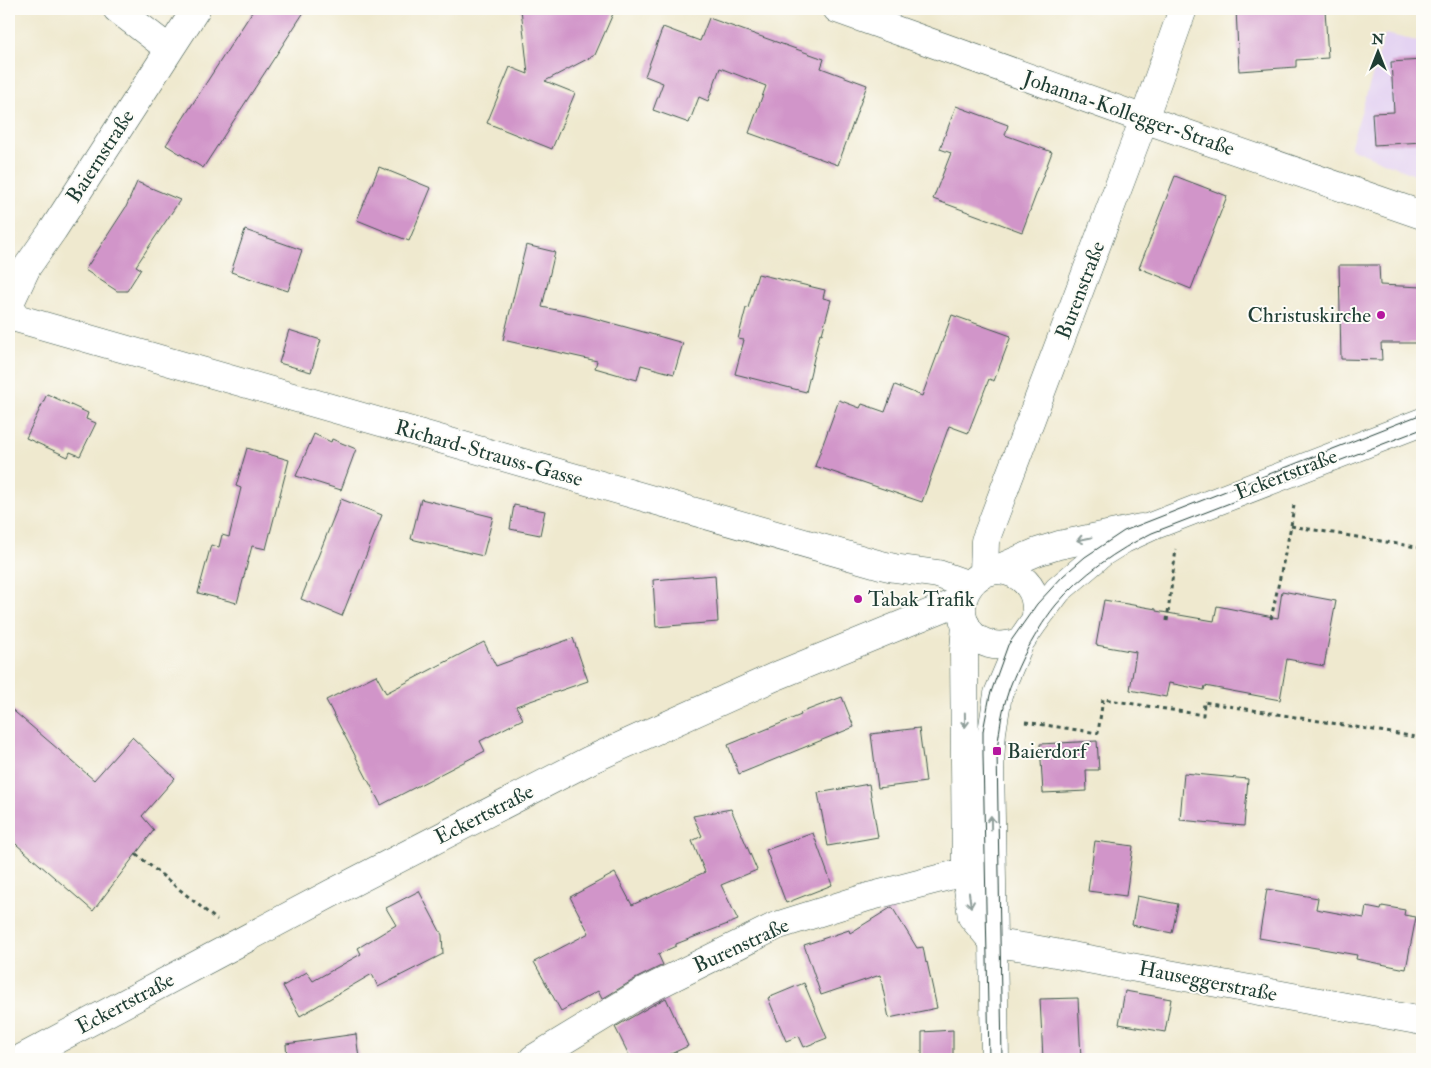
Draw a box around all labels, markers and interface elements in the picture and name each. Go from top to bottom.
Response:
north arrow [1354,28,1404,78]
text: N [1371,31,1385,48]
street label: Johanna-Kollegger-Straße [1019,64,1238,162]
street label: Baiernstraße [60,104,141,208]
street label: Burenstraße [1049,237,1112,343]
place label: Christuskirche [1247,302,1371,329]
marker: Christuskirche [1375,309,1387,321]
street label: Richard-Strauss-Gasse [392,414,586,493]
street label: Eckertstraße [1231,443,1341,506]
one-way arrow [1077,535,1093,545]
place label: Tabak Trafik [868,586,975,613]
marker: Tabak Trafik [852,593,864,605]
one-way arrow [960,712,970,728]
place label: Baierdorf [1007,738,1090,765]
marker: Baierdorf [991,745,1003,757]
street label: Eckertstraße [430,778,538,851]
one-way arrow [986,816,996,832]
one-way arrow [965,891,975,907]
street label: Burenstraße [689,911,794,979]
street label: Hauseggerstraße [1136,955,1280,1008]
street label: Eckertstraße [72,966,179,1041]

